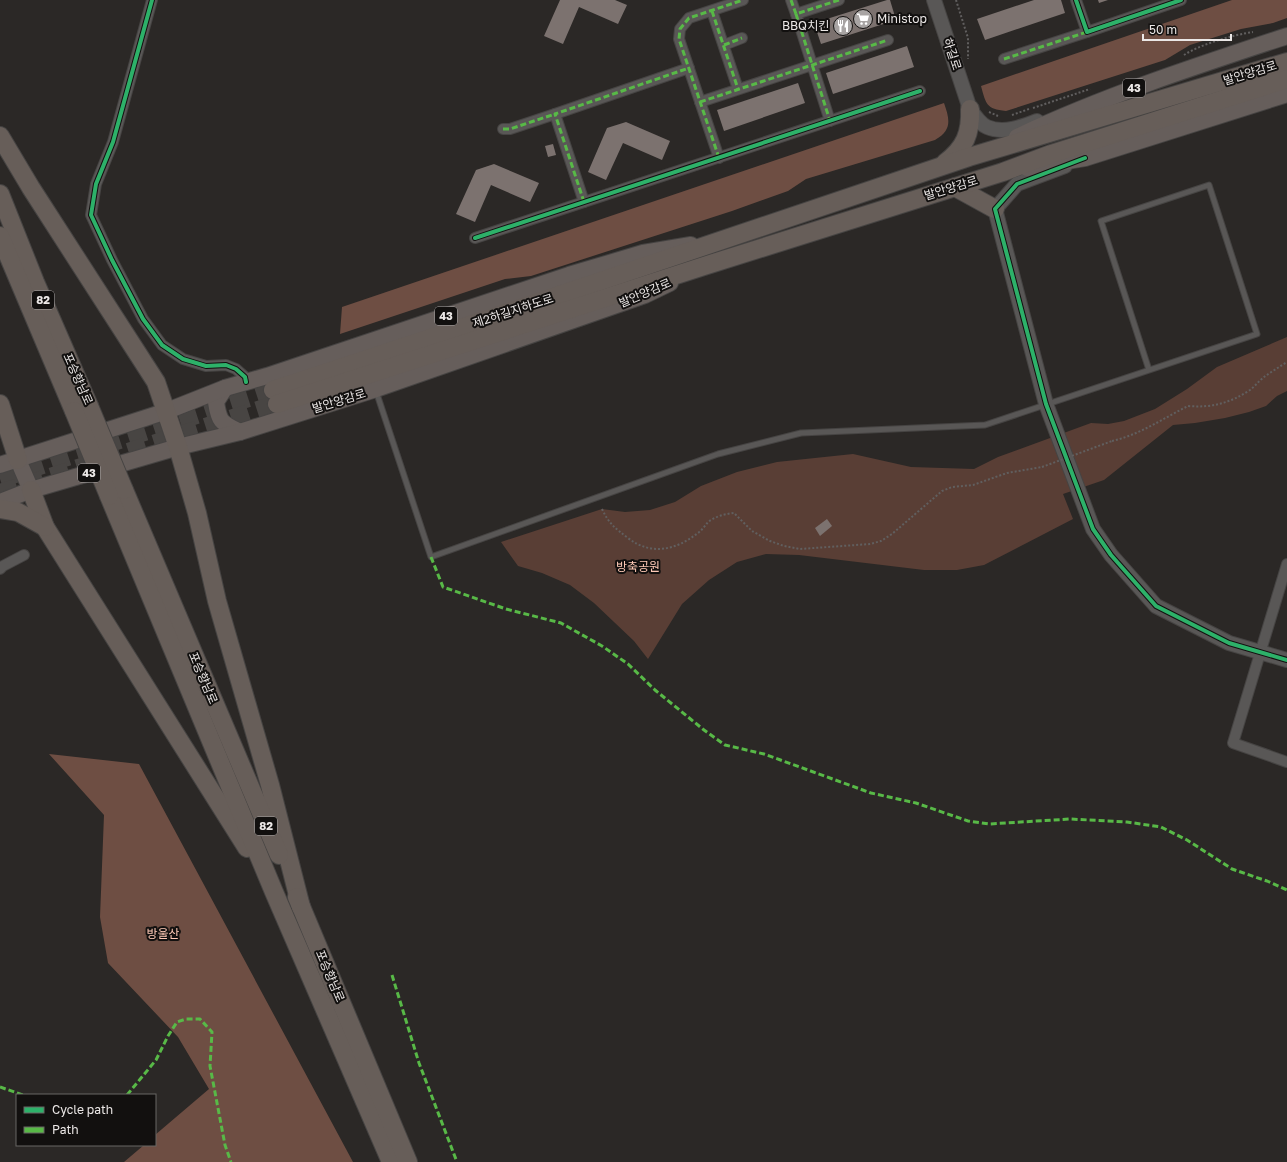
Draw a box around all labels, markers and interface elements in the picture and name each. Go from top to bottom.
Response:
supermarket icon: Ministop [852,8,874,30]
place label: Ministop [877,11,927,26]
restaurant icon: BBQ치킨 [832,15,854,37]
scale bar [1143,16,1231,42]
place label: BBQ치킨 [782,18,829,33]
text: 50 m [1149,22,1177,37]
street label: 하길로 [940,36,965,72]
street label: 발안양감로 [1221,57,1278,88]
road number: 43 [1123,79,1145,97]
street label: 발안양감로 [922,172,979,203]
street label: 발안양감로 [616,275,673,310]
street label: 제2하길지하도로 [470,290,555,331]
road number: 82 [32,291,54,309]
road number: 43 [435,307,457,325]
street label: 포승향남로 [60,351,97,407]
street label: 발안양감로 [310,385,367,416]
road number: 43 [78,464,100,482]
park label: 방축공원 [616,559,660,574]
street label: 포승향남로 [186,649,221,706]
road number: 82 [255,817,277,835]
park label: 방울산 [146,926,180,941]
street label: 포승향남로 [313,947,348,1004]
legend [16,1094,156,1146]
text: Cycle path [52,1102,113,1117]
text: Path [52,1122,79,1137]

